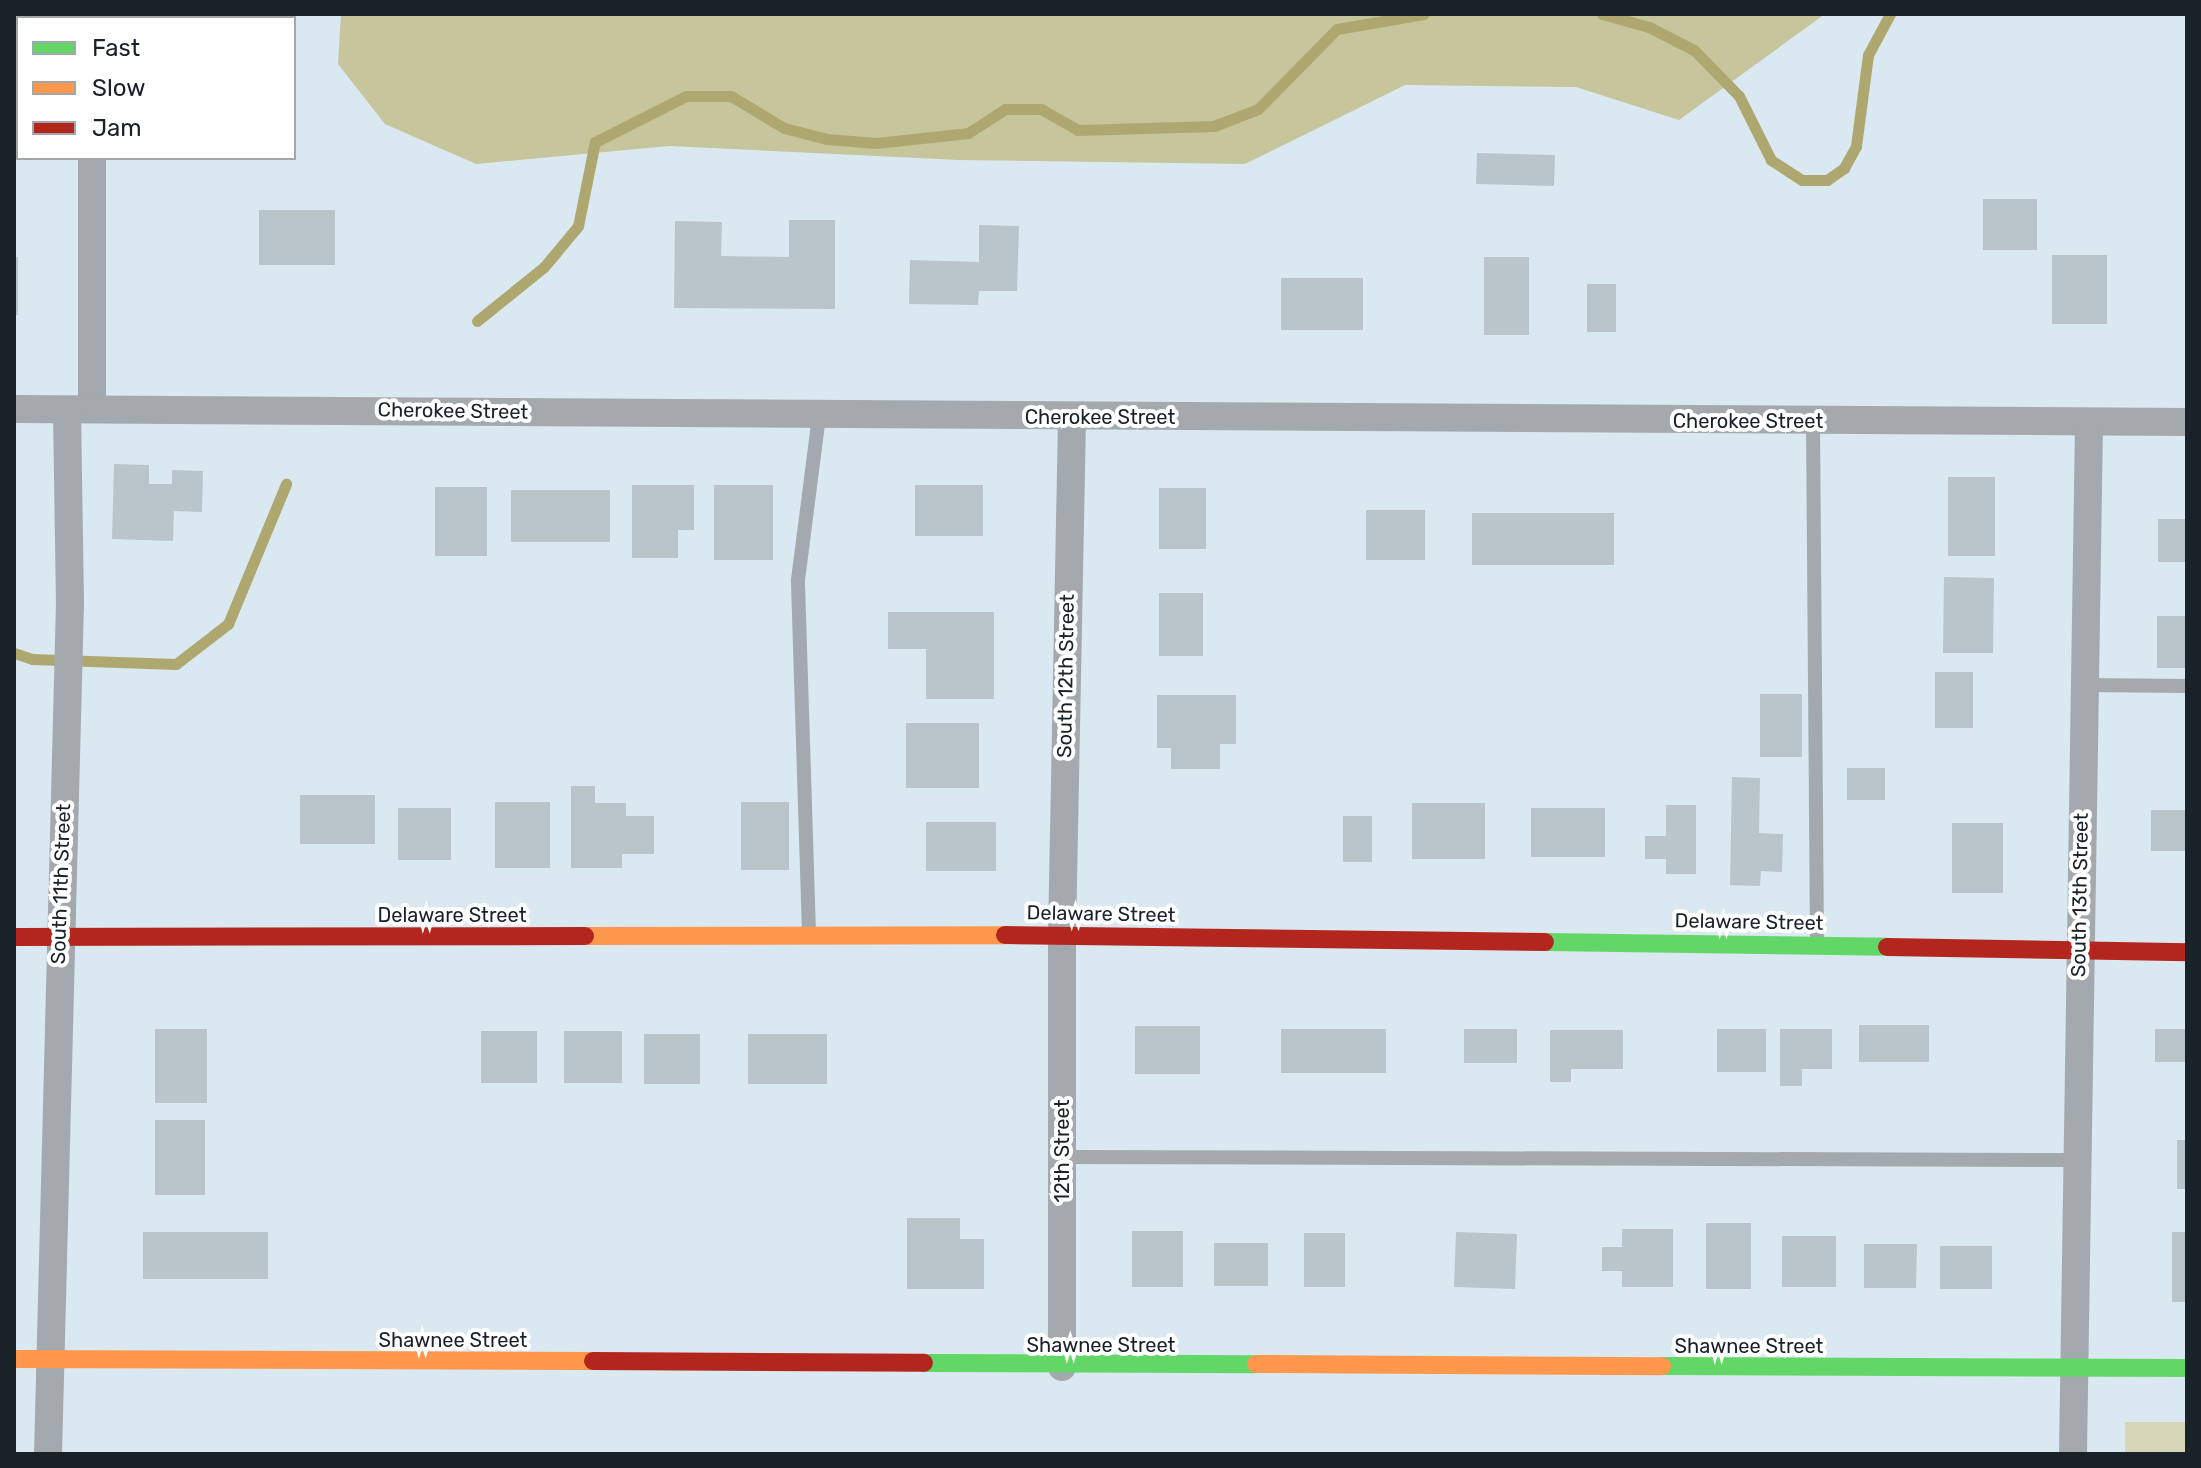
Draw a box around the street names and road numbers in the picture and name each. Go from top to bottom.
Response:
street label: Cherokee Street [378,398,528,424]
street label: Cherokee Street [1025,405,1175,429]
street label: Cherokee Street [1673,409,1823,433]
street label: South 12th Street [1053,594,1079,758]
street label: South 11th Street [46,803,76,965]
street label: South 13th Street [2067,813,2093,977]
street label: Delaware Street [1026,901,1176,927]
street label: Delaware Street [378,903,526,927]
street label: Delaware Street [1674,909,1824,935]
street label: 12th Street [1050,1099,1074,1203]
street label: Shawnee Street [379,1328,527,1352]
street label: Shawnee Street [1027,1333,1175,1357]
street label: Shawnee Street [1675,1334,1823,1358]

